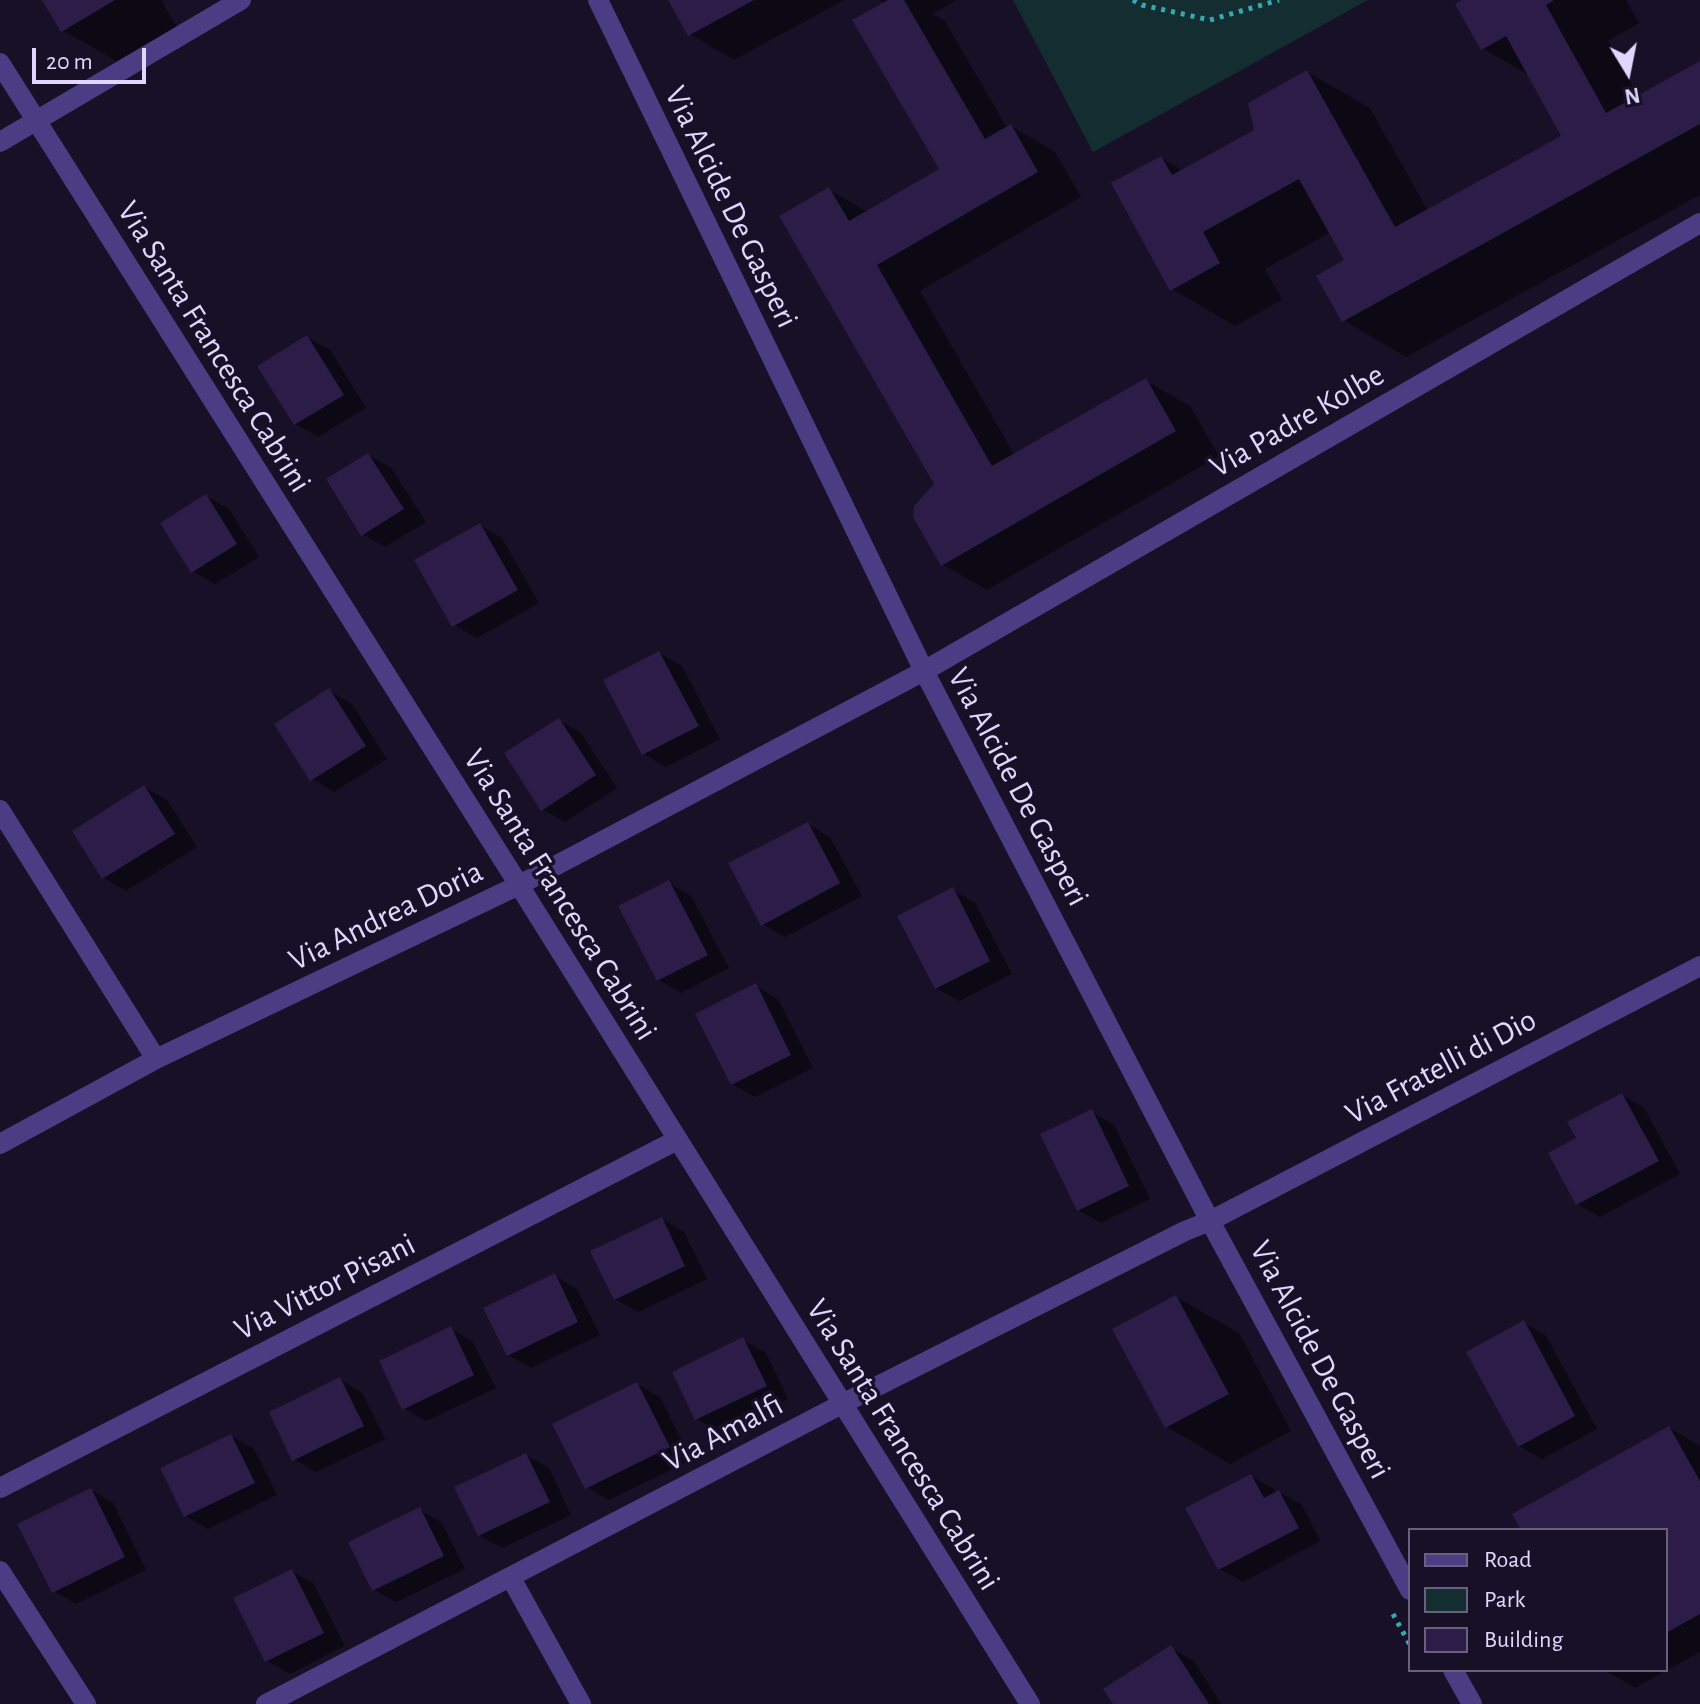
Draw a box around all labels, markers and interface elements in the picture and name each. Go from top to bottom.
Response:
scale bar [36,32,150,82]
north arrow [1588,32,1668,112]
text: 20 m [46,50,93,74]
street label: Via Alcide De Gasperi [656,80,806,334]
text: N [1623,83,1642,108]
street label: Via Santa Francesca Cabrini [109,194,319,500]
street label: Via Padre Kolbe [1203,356,1391,486]
street label: Via Alcide De Gasperi [939,661,1097,913]
street label: Via Santa Francesca Cabrini [455,742,665,1048]
street label: Via Andrea Doria [283,852,489,980]
street label: Via Fratelli di Dio [1339,1001,1543,1133]
street label: Via Vittor Pisani [228,1225,422,1349]
street label: Via Alcide De Gasperi [1241,1234,1399,1486]
street label: Via Santa Francesca Cabrini [798,1292,1008,1598]
street label: Via Amalfi [657,1386,789,1480]
legend [1408,1528,1668,1672]
text: Road [1484,1548,1532,1572]
text: Park [1484,1588,1525,1612]
text: Building [1484,1628,1563,1652]

